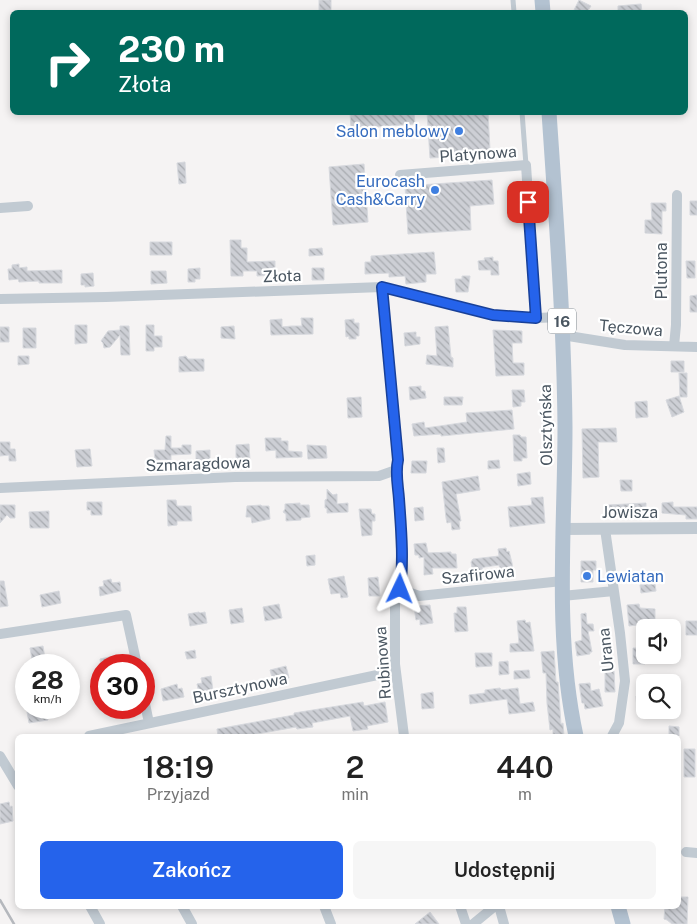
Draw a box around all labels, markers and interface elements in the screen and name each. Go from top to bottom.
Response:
text: 230 m [118,29,225,70]
icon: right [35,30,100,95]
text: Złota [118,71,171,97]
place label: Salon meblowy [336,122,449,141]
marker: Salon meblowy [453,125,465,137]
street label: Platynowa [439,142,517,166]
place label: Eurocash Cash&Carry [336,172,425,209]
pin [507,181,549,223]
marker: Eurocash Cash&Carry [429,184,441,196]
icon: arrive [514,188,542,216]
street label: Plutona [652,242,671,300]
street label: Złota [262,266,302,286]
road number: 16 [548,308,576,334]
street label: Tęczowa [598,316,664,340]
street label: Olsztyńska [536,384,556,466]
street label: Szmaragdowa [145,453,251,475]
street label: Jowisza [602,503,658,522]
position arrow [373,562,425,614]
street label: Szafirowa [440,562,516,588]
place label: Lewiatan [597,567,664,586]
marker: Lewiatan [581,570,593,582]
map controls [636,619,681,719]
button: sound [636,619,681,664]
street label: Rubinowa [371,626,395,700]
street label: Urana [594,627,618,673]
speed limit sign: 30 [90,654,155,719]
text: 28 [31,665,64,695]
street label: Bursztynowa [191,669,289,707]
button: search [636,674,681,719]
text: km/h [33,692,62,706]
text: 18:19 [142,749,214,785]
text: 2 [346,749,364,785]
text: 440 [496,749,554,785]
text: Przyjazd [147,785,210,804]
text: min [342,785,369,804]
text: m [518,785,532,804]
button: Zakończ [40,841,343,899]
button: Udostępnij [353,841,656,899]

